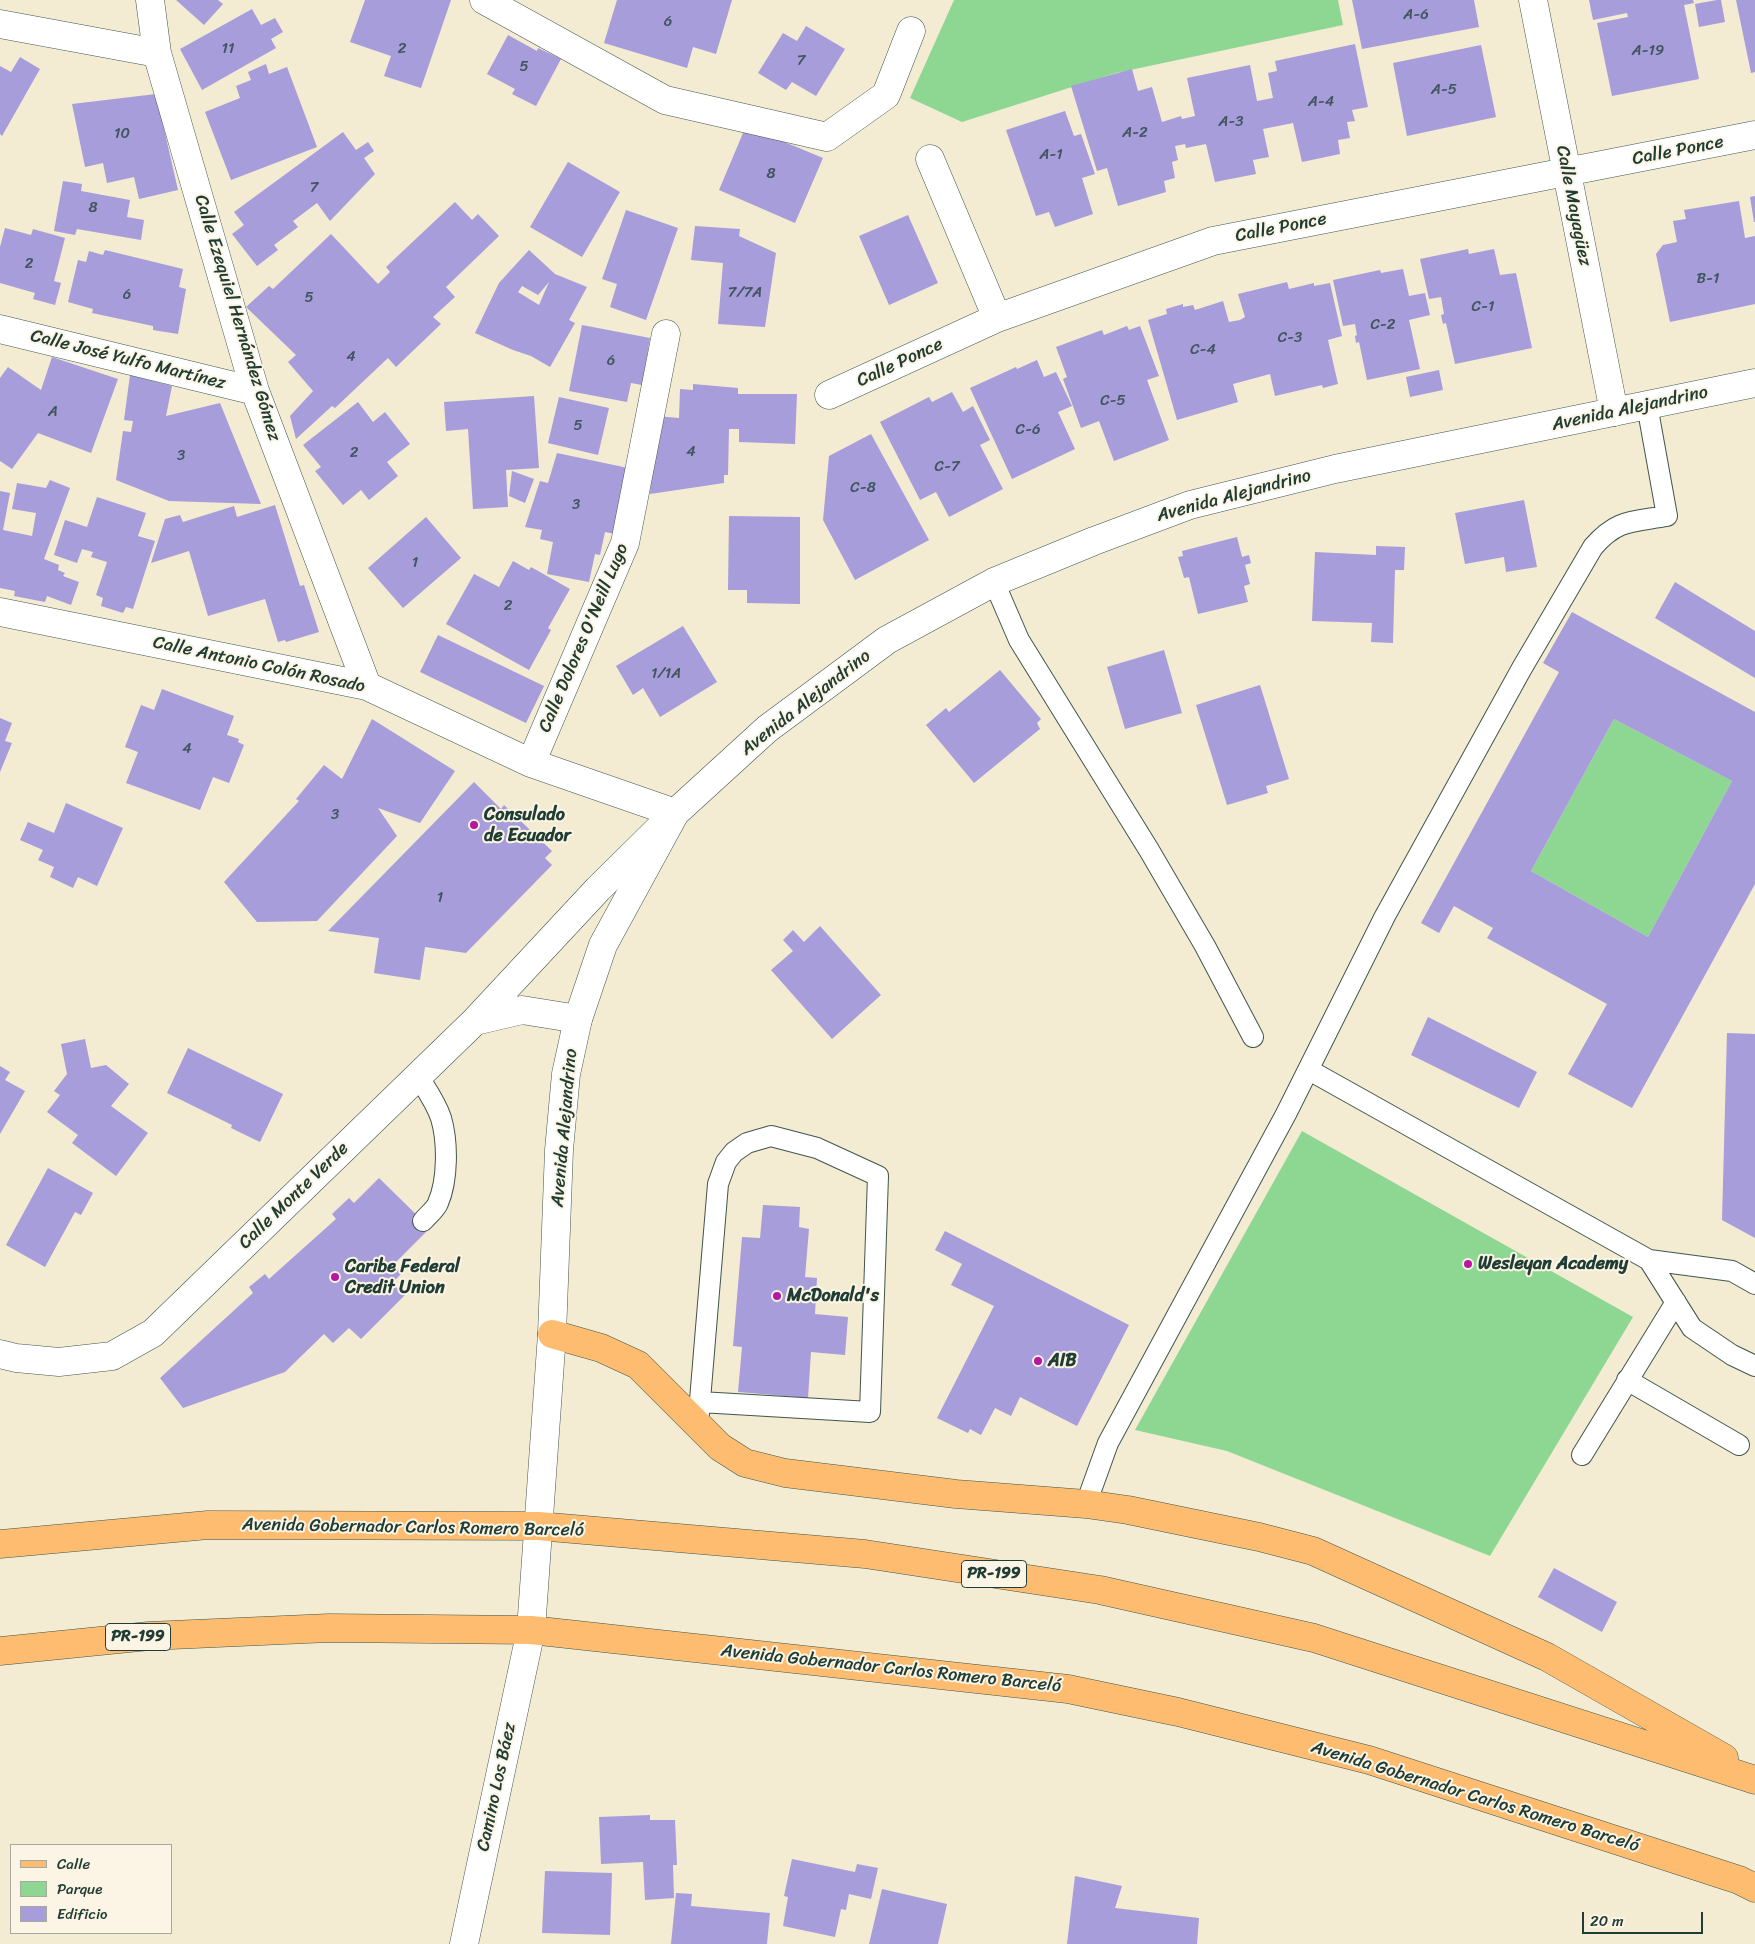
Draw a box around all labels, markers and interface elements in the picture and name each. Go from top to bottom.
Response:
house number: A-6 [1403,6,1429,24]
house number: 6 [664,13,672,31]
house number: 11 [222,40,234,58]
house number: 2 [398,40,406,58]
house number: A-19 [1632,42,1664,60]
house number: 7 [797,52,805,70]
house number: 5 [519,58,529,76]
house number: A-5 [1431,81,1457,99]
house number: A-4 [1308,93,1334,111]
house number: A-3 [1218,113,1244,131]
house number: A-2 [1122,124,1148,142]
house number: 10 [114,125,130,143]
street label: Calle Ponce [1631,132,1725,170]
street label: Calle Mayagüez [1551,144,1595,268]
house number: A-1 [1039,146,1063,164]
house number: 8 [766,165,776,183]
house number: 7 [310,179,318,197]
street label: Calle Ezequiel Hernández Gómez [189,192,285,444]
house number: 8 [88,199,98,217]
street label: Calle Ponce [1234,209,1328,247]
house number: 2 [25,255,33,273]
house number: B-1 [1697,270,1719,288]
house number: 7/7A [728,284,762,302]
house number: 6 [123,286,131,304]
house number: 5 [304,289,314,307]
house number: C-1 [1472,298,1494,316]
house number: C-2 [1371,316,1395,334]
street label: Calle José Yulfo Martínez [28,325,228,395]
house number: C-3 [1278,329,1302,347]
street label: Calle Ponce [854,334,946,392]
house number: C-4 [1190,341,1216,359]
house number: 4 [346,348,356,366]
house number: 6 [607,352,615,370]
street label: Avenida Alejandrino [1550,382,1710,436]
house number: C-5 [1100,392,1126,410]
house number: A [48,403,58,421]
house number: 5 [573,417,583,435]
house number: C-6 [1016,421,1040,439]
house number: 4 [686,443,696,461]
house number: 2 [350,444,358,462]
house number: 3 [177,447,185,465]
house number: C-7 [935,458,959,476]
street label: Avenida Alejandrino [1154,465,1314,527]
house number: C-8 [850,479,876,497]
house number: 3 [572,496,580,514]
street label: Calle Dolores O'Neill Lugo [534,540,634,736]
house number: 1 [412,554,418,572]
house number: 2 [504,597,512,615]
street label: Calle Antonio Colón Rosado [151,632,367,698]
street label: Avenida Alejandrino [737,646,875,760]
house number: 1/1A [651,665,681,683]
house number: 4 [182,740,192,758]
place label: Consulado de Ecuador [484,804,571,846]
house number: 3 [331,806,339,824]
marker: Consulado de Ecuador [468,819,480,831]
house number: 1 [437,889,443,907]
street label: Avenida Alejandrino [547,1048,583,1208]
street label: Calle Monte Verde [235,1138,353,1254]
place label: Wesleyan Academy [1478,1253,1628,1275]
place label: Caribe Federal Credit Union [345,1256,460,1298]
marker: Wesleyan Academy [1462,1258,1474,1270]
marker: Caribe Federal Credit Union [329,1271,341,1283]
place label: McDonald's [787,1285,879,1307]
marker: McDonald's [771,1290,783,1302]
place label: AIB [1048,1350,1077,1372]
marker: AIB [1032,1355,1044,1367]
street label: Avenida Gobernador Carlos Romero Barceló [242,1514,584,1542]
road number: PR-199 [962,1560,1026,1588]
road number: PR-199 [106,1624,170,1650]
street label: Avenida Gobernador Carlos Romero Barceló [720,1640,1062,1698]
street label: Camino Los Báez [473,1721,521,1853]
street label: Avenida Gobernador Carlos Romero Barceló [1308,1737,1642,1857]
legend [10,1844,172,1934]
text: Calle [57,1851,90,1877]
text: Parque [57,1876,102,1902]
text: Edificio [57,1901,108,1927]
scale bar [1585,1902,1706,1934]
text: 20 m [1590,1908,1624,1934]

